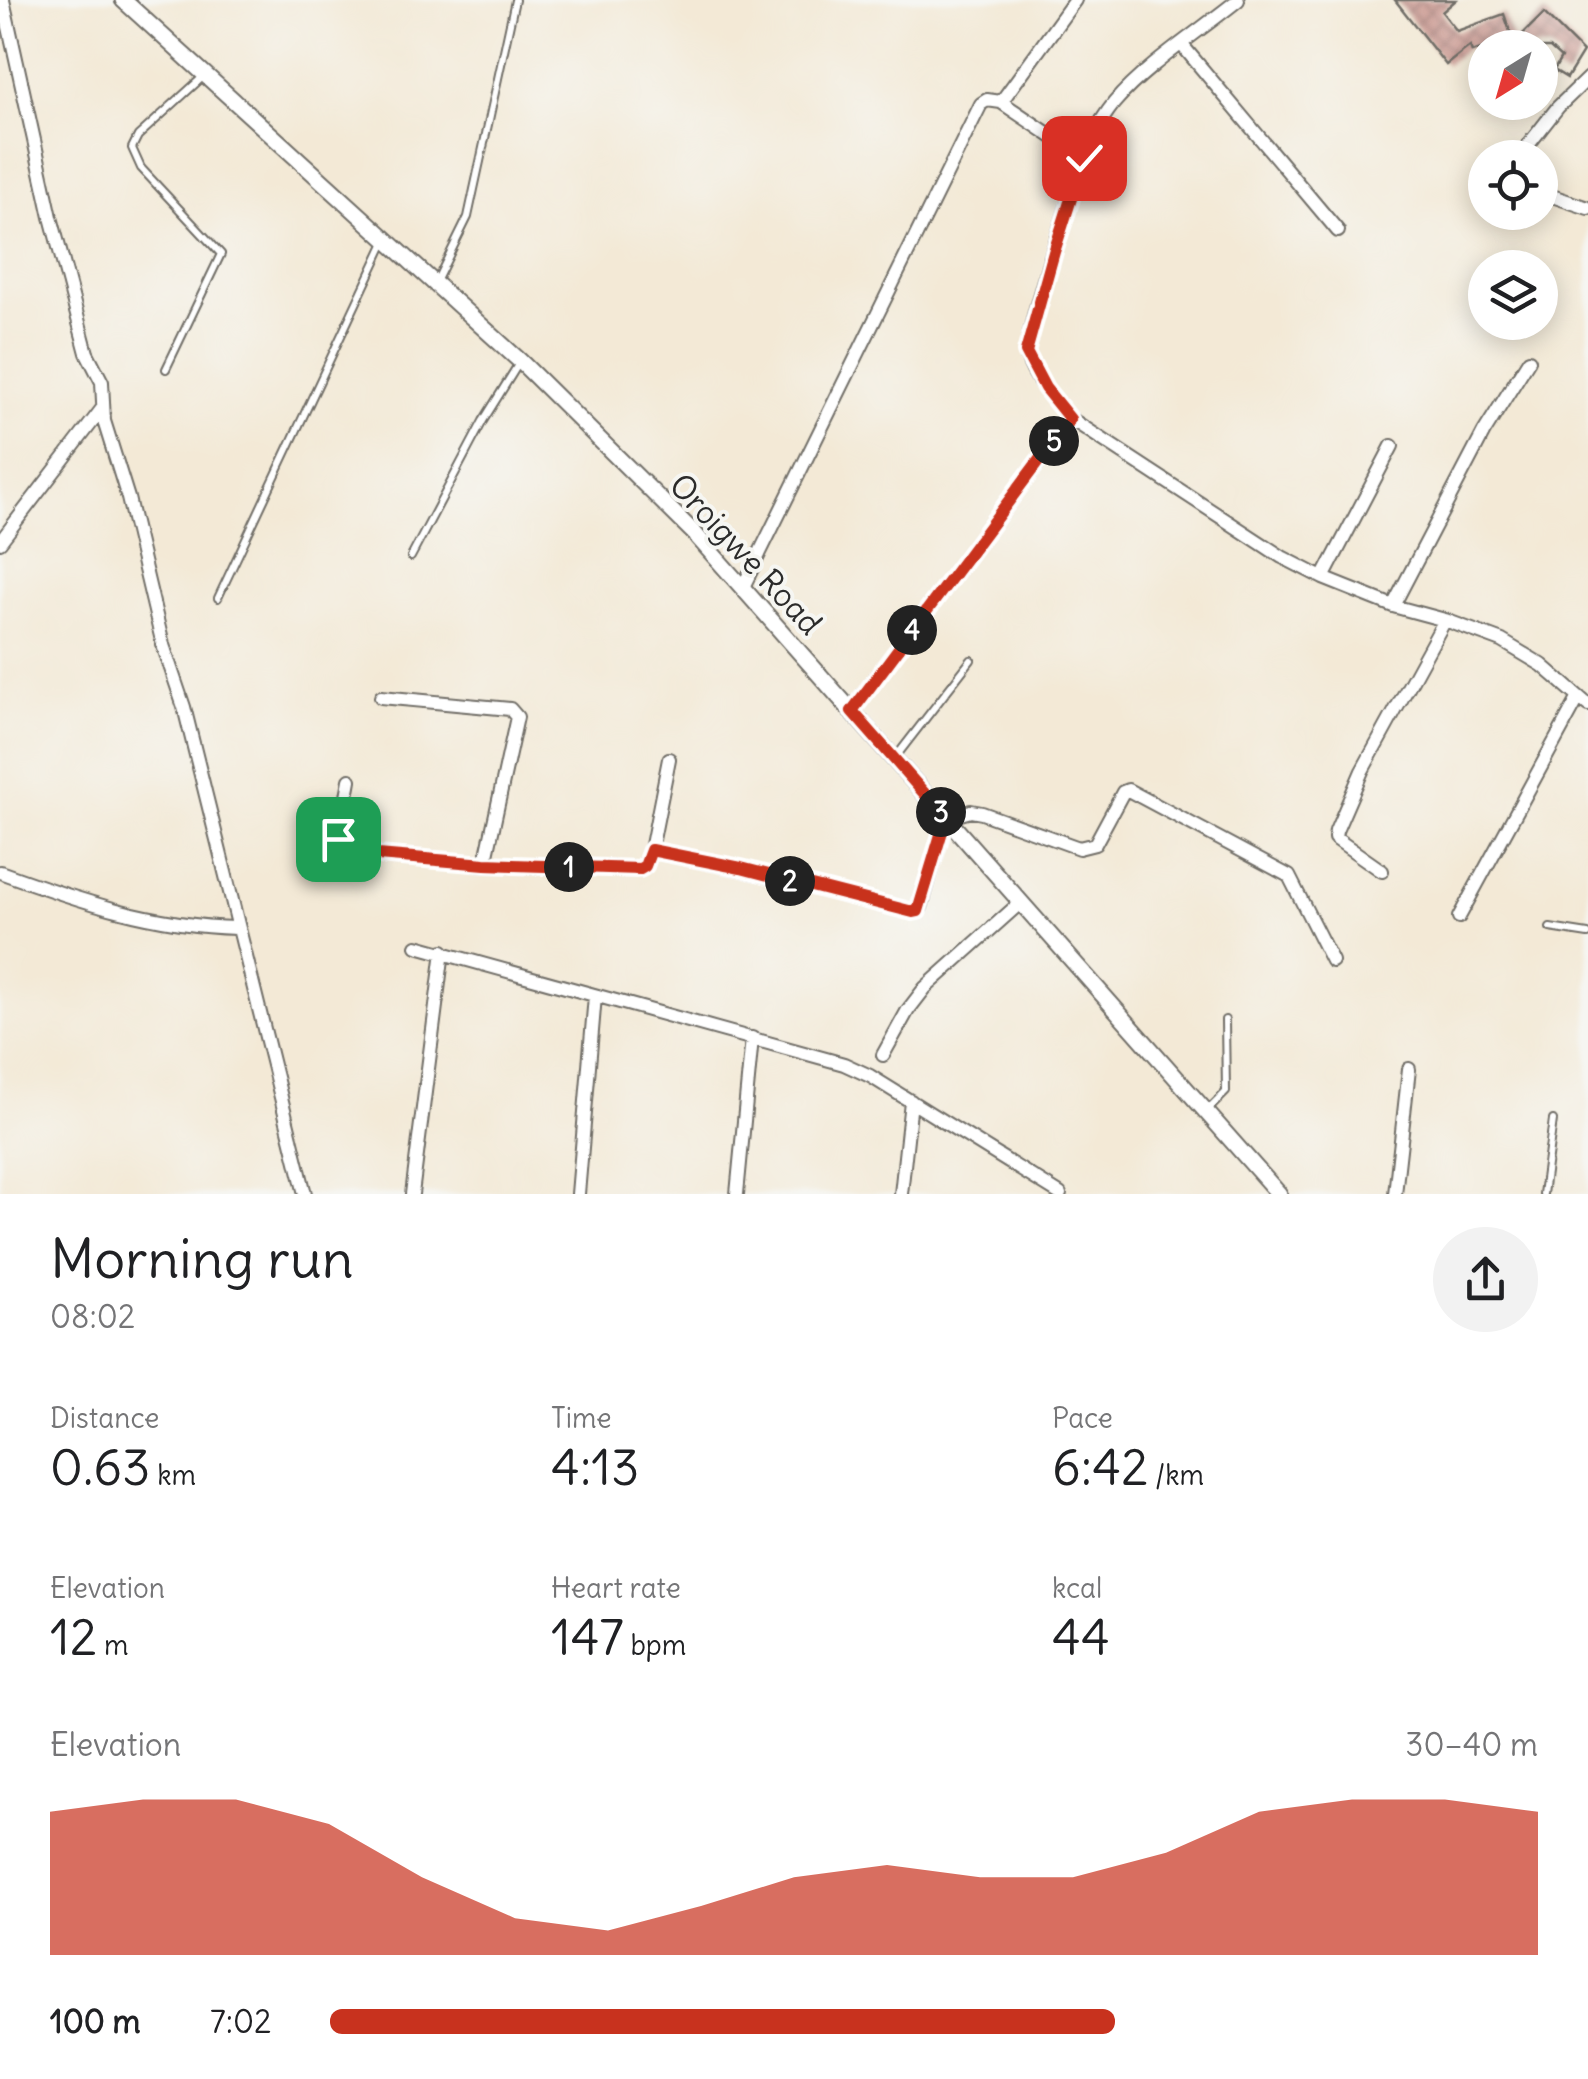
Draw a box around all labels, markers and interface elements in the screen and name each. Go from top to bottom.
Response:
north arrow [1468,30,1558,120]
map controls [1468,30,1558,340]
pin [1042,116,1127,201]
icon: check [1057,131,1112,186]
button: locate [1468,140,1558,230]
button: layers [1468,250,1558,340]
pin: 5 [1029,416,1079,466]
text: 5 [1046,423,1062,459]
street label: Oroigwe Road [661,465,831,643]
pin: 4 [887,605,937,655]
text: 4 [904,612,920,648]
pin: 3 [916,787,966,837]
text: 3 [933,794,949,830]
pin [296,797,381,882]
icon: arrive [311,812,366,867]
pin: 1 [544,842,594,892]
text: 1 [563,849,575,885]
pin: 2 [765,856,815,906]
text: 2 [782,863,798,899]
text: Morning run [50,1224,354,1293]
button: share [1433,1227,1538,1332]
text: 08:02 [50,1296,135,1337]
text: Distance [50,1400,159,1436]
text: Time [551,1400,612,1436]
text: Pace [1052,1400,1113,1436]
text: 0.63 [50,1436,151,1499]
text: 4:13 [551,1436,639,1499]
text: 6:42 [1052,1436,1148,1499]
text: km [151,1457,196,1493]
text: /km [1148,1457,1204,1493]
text: Elevation [50,1570,165,1606]
text: Heart rate [551,1570,681,1606]
text: kcal [1052,1570,1102,1606]
text: 12 [50,1606,97,1669]
text: 147 [551,1606,624,1669]
text: 44 [1052,1606,1110,1669]
text: m [97,1627,128,1663]
text: bpm [624,1627,686,1663]
text: Elevation [50,1724,181,1765]
text: 30–40 m [1405,1724,1538,1765]
text: 100 m [50,2001,141,2042]
text: 7:02 [210,2001,272,2042]

